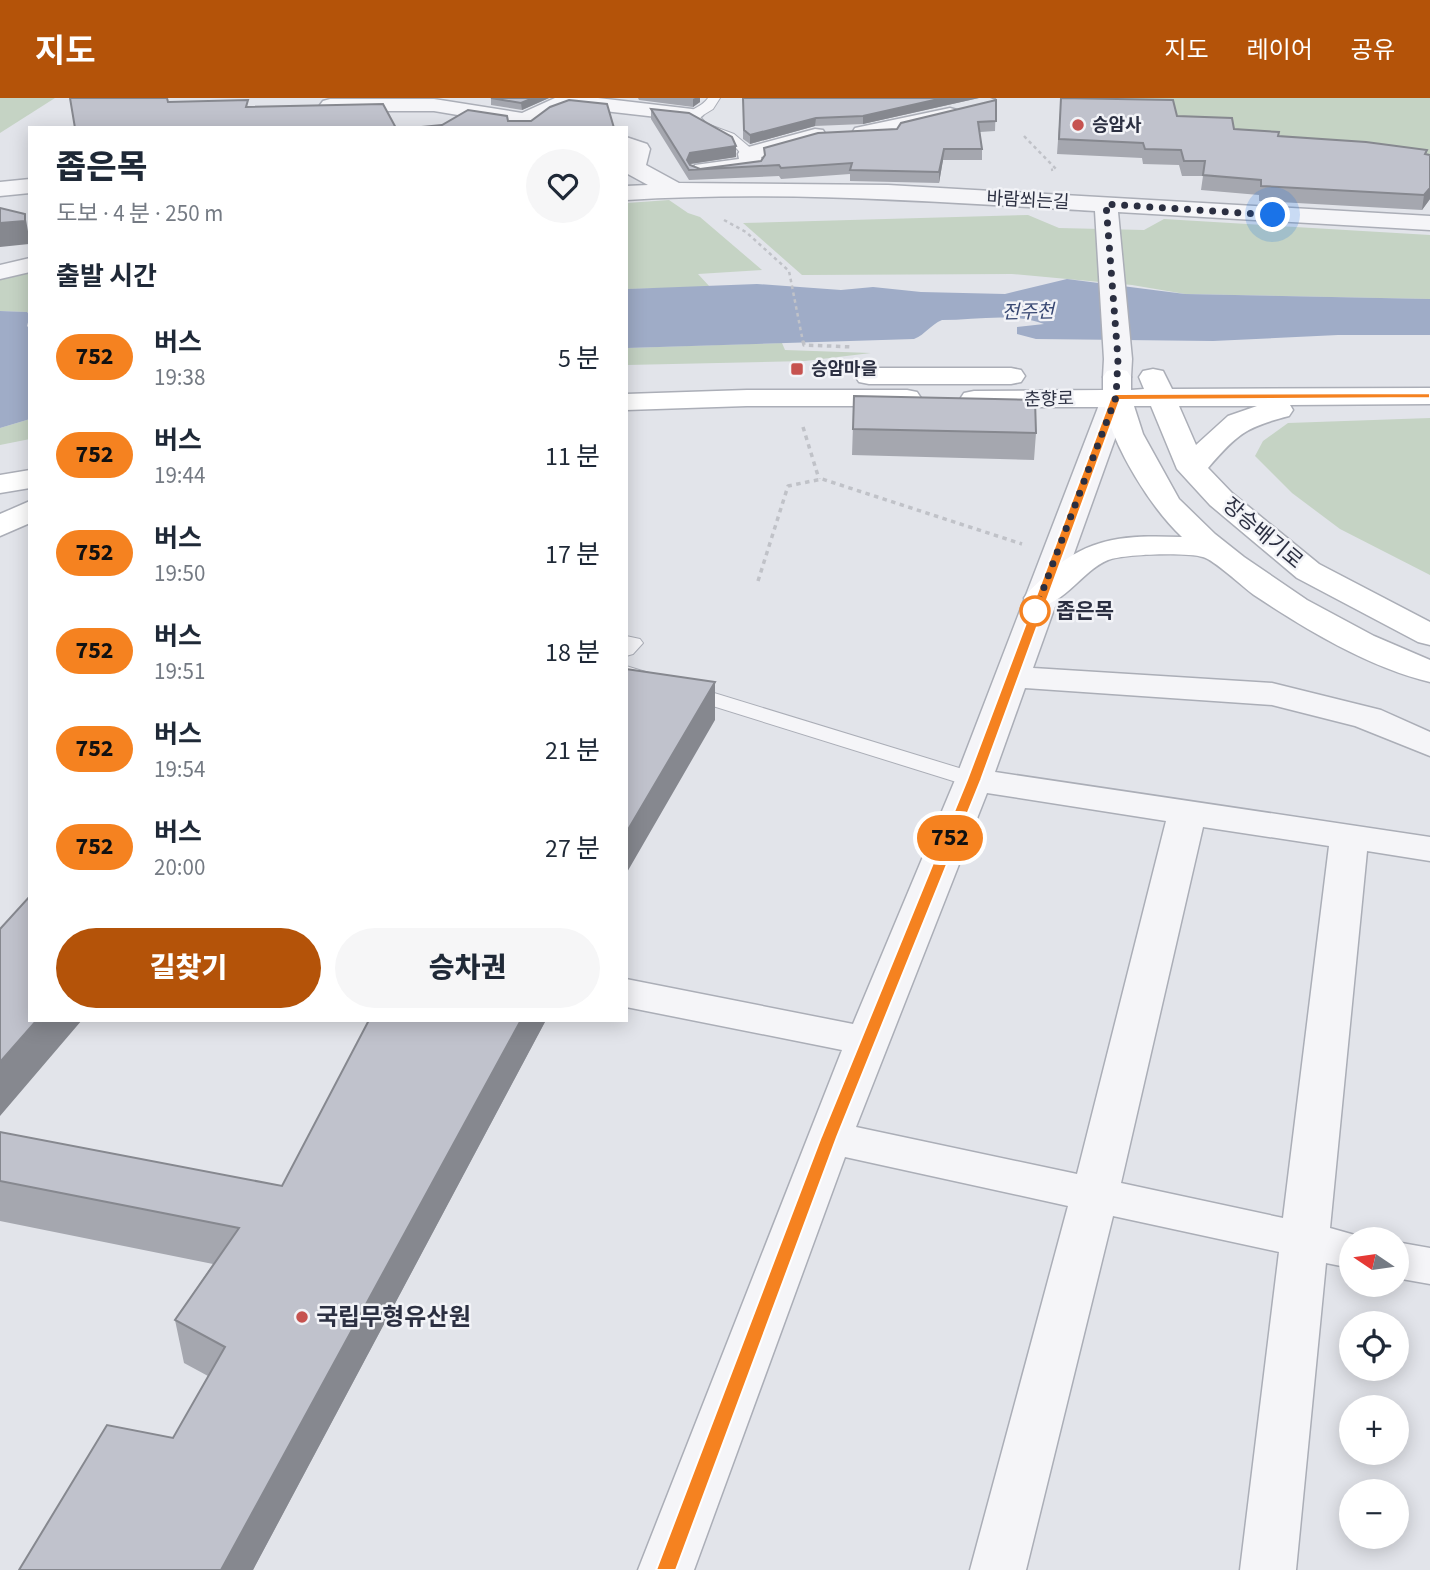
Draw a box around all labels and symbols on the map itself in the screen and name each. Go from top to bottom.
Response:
place label: 승암사 [1092,113,1142,138]
marker: 승암사 [1070,117,1086,133]
street label: 바람쐬는길 [986,186,1070,215]
your location [1255,197,1290,232]
water label: 전주천 [1002,299,1056,326]
place label: 승암마을 [811,357,877,382]
marker: 승암마을 [789,361,805,377]
street label: 춘향로 [1024,387,1074,412]
street label: 장승배기로 [1216,490,1310,576]
marker: 좁은목 [1020,596,1050,626]
place label: 좁은목 [1056,596,1114,626]
line badge: 752 [910,815,990,861]
north arrow [1339,1227,1409,1297]
place label: 국립무형유산원 [316,1300,471,1335]
marker: 국립무형유산원 [294,1309,310,1325]

